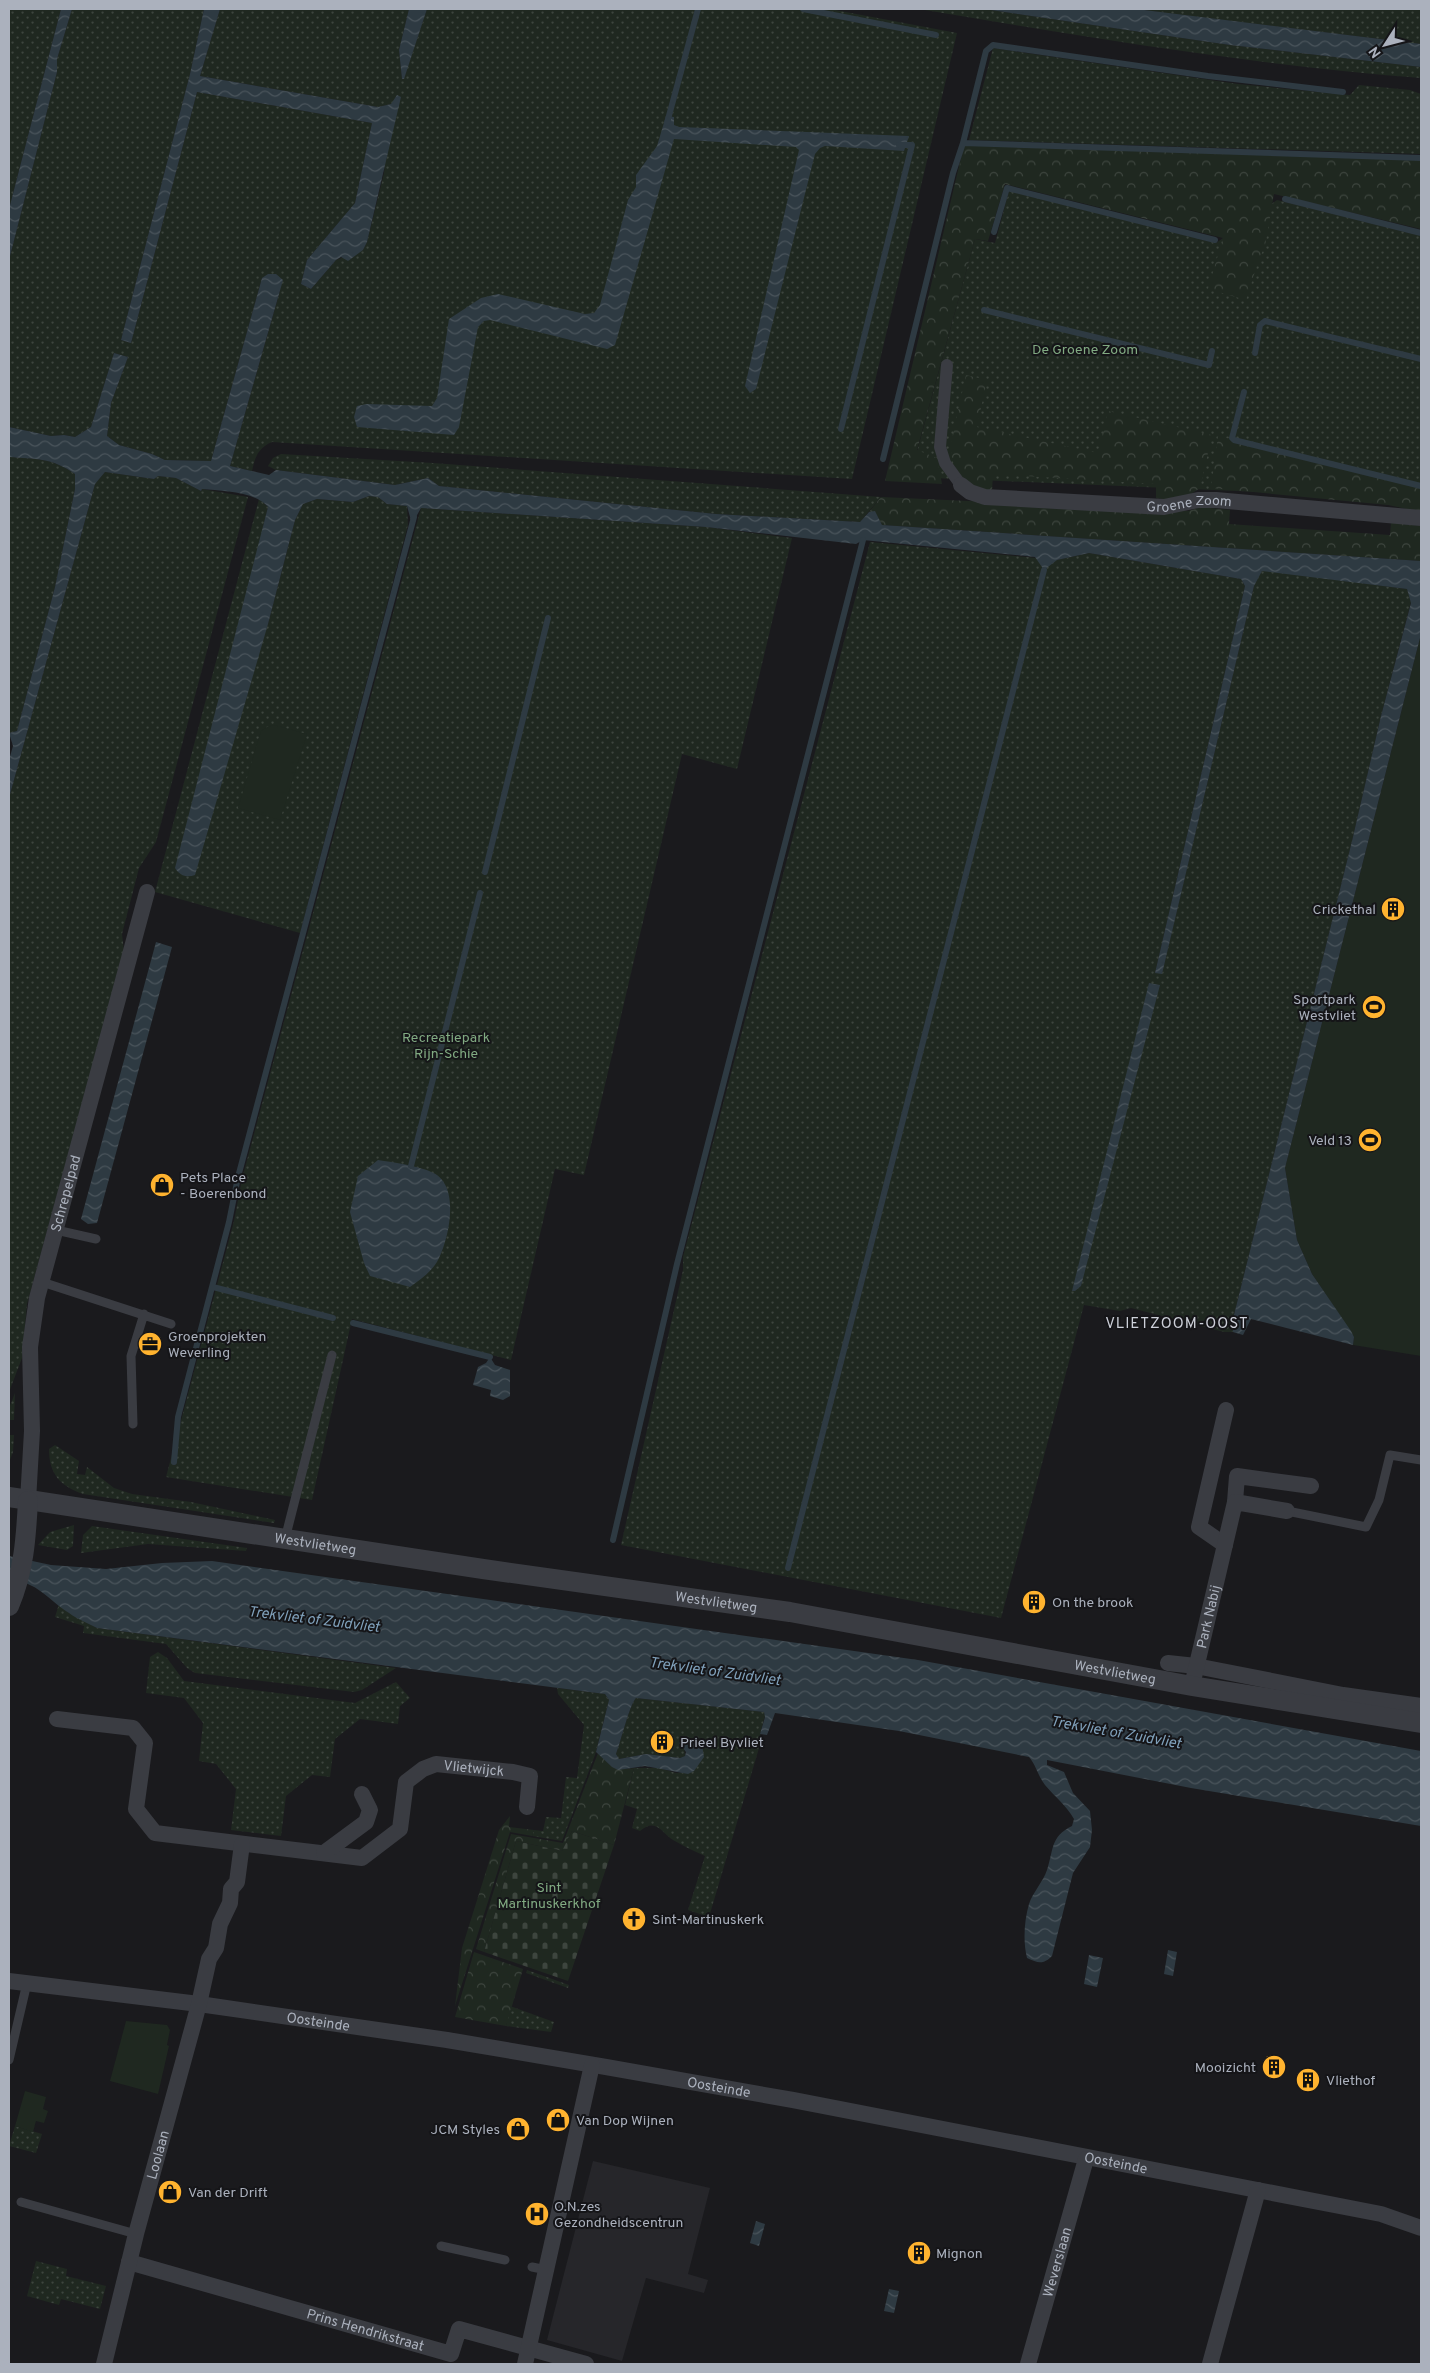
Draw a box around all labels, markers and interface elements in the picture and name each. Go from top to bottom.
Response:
north arrow [1360,20,1410,70]
text: N [1366,43,1386,61]
park label: De Groene Zoom [1032,342,1138,359]
street label: Groene Zoom [1146,493,1232,517]
building icon: Crickethal [1380,896,1406,922]
place label: Crickethal [1313,902,1376,919]
place label: Sportpark Westvliet [1293,992,1356,1025]
sports icon: Sportpark Westvliet [1361,994,1387,1020]
park label: Recreatiepark Rijn-Schie [402,1030,490,1063]
sports icon: Veld 13 [1357,1127,1383,1153]
place label: Veld 13 [1308,1133,1352,1150]
street label: Schrepelpad [48,1153,85,1234]
place label: Pets Place - Boerenbond [180,1170,266,1203]
shop icon: Pets Place - Boerenbond [149,1172,175,1198]
district label: VLIETZOOM-OOST [1105,1315,1249,1334]
place label: Groenprojekten Weverling [168,1329,266,1362]
office icon: Groenprojekten Weverling [137,1331,163,1357]
street label: Westvlietweg [273,1530,357,1560]
street label: Park Nabij [1194,1584,1225,1650]
street label: Westvlietweg [674,1589,758,1617]
building icon: On the brook [1021,1589,1047,1615]
place label: On the brook [1052,1595,1134,1612]
water label: Trekvliet of Zuidvliet [247,1603,381,1638]
water label: Trekvliet of Zuidvliet [648,1654,782,1691]
street label: Westvlietweg [1073,1657,1157,1689]
water label: Trekvliet of Zuidvliet [1049,1713,1183,1754]
building icon: Prieel Byvliet [649,1729,675,1755]
place label: Prieel Byvliet [680,1735,764,1752]
street label: Vlietwijck [443,1758,505,1781]
park label: Sint Martinuskerkhof [498,1880,601,1913]
church icon: Sint-Martinuskerk [621,1906,647,1932]
place label: Sint-Martinuskerk [652,1912,764,1929]
street label: Oosteinde [285,2010,351,2036]
building icon: Mooizicht [1261,2054,1287,2080]
place label: Mooizicht [1195,2060,1256,2077]
building icon: Vliethof [1295,2067,1321,2093]
place label: Vliethof [1326,2073,1376,2090]
street label: Oosteinde [686,2074,752,2102]
shop icon: Van Dop Wijnen [545,2107,571,2133]
place label: Van Dop Wijnen [576,2113,674,2130]
shop icon: JCM Styles [505,2116,531,2142]
place label: JCM Styles [431,2122,500,2139]
street label: Loolaan [144,2129,174,2182]
street label: Oosteinde [1083,2150,1149,2178]
shop icon: Van der Drift [157,2179,183,2205]
place label: Van der Drift [188,2185,268,2202]
place label: O.N.zes Gezondheidscentrun [554,2199,684,2232]
hospital icon: O.N.zes Gezondheidscentrun [524,2201,550,2227]
street label: Weverslaan [1040,2225,1076,2299]
building icon: Mignon [906,2240,932,2266]
place label: Mignon [936,2246,983,2263]
street label: Prins Hendrikstraat [304,2306,426,2356]

